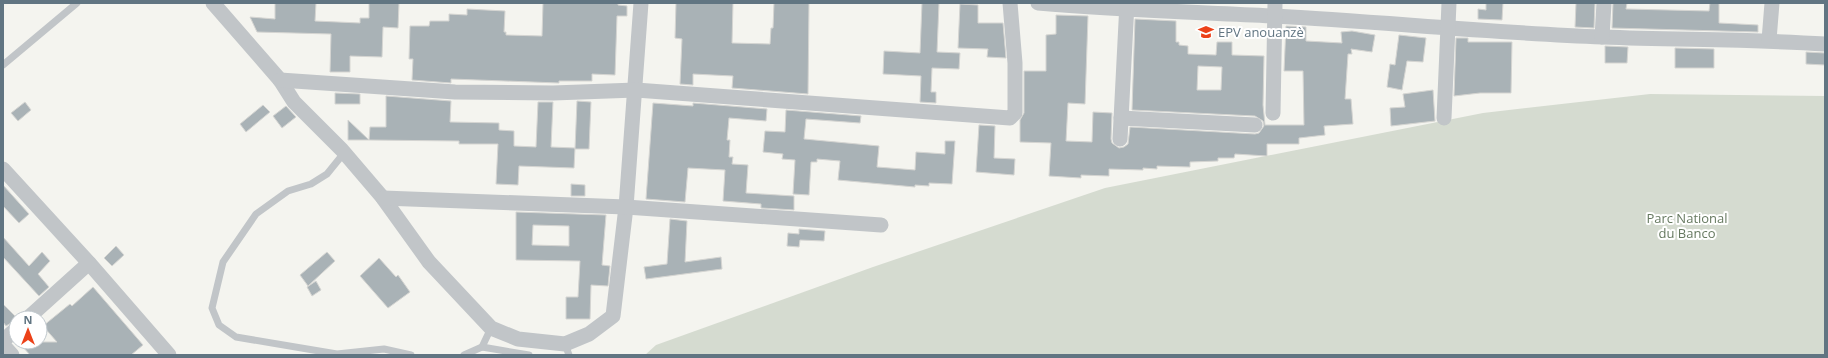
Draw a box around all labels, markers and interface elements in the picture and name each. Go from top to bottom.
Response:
school or university icon: EPV anouanzè [1197,23,1215,41]
place label: EPV anouanzè [1218,23,1304,41]
park label: Parc National du Banco [1646,209,1728,242]
north arrow [8,310,48,350]
text: N [24,312,32,327]

